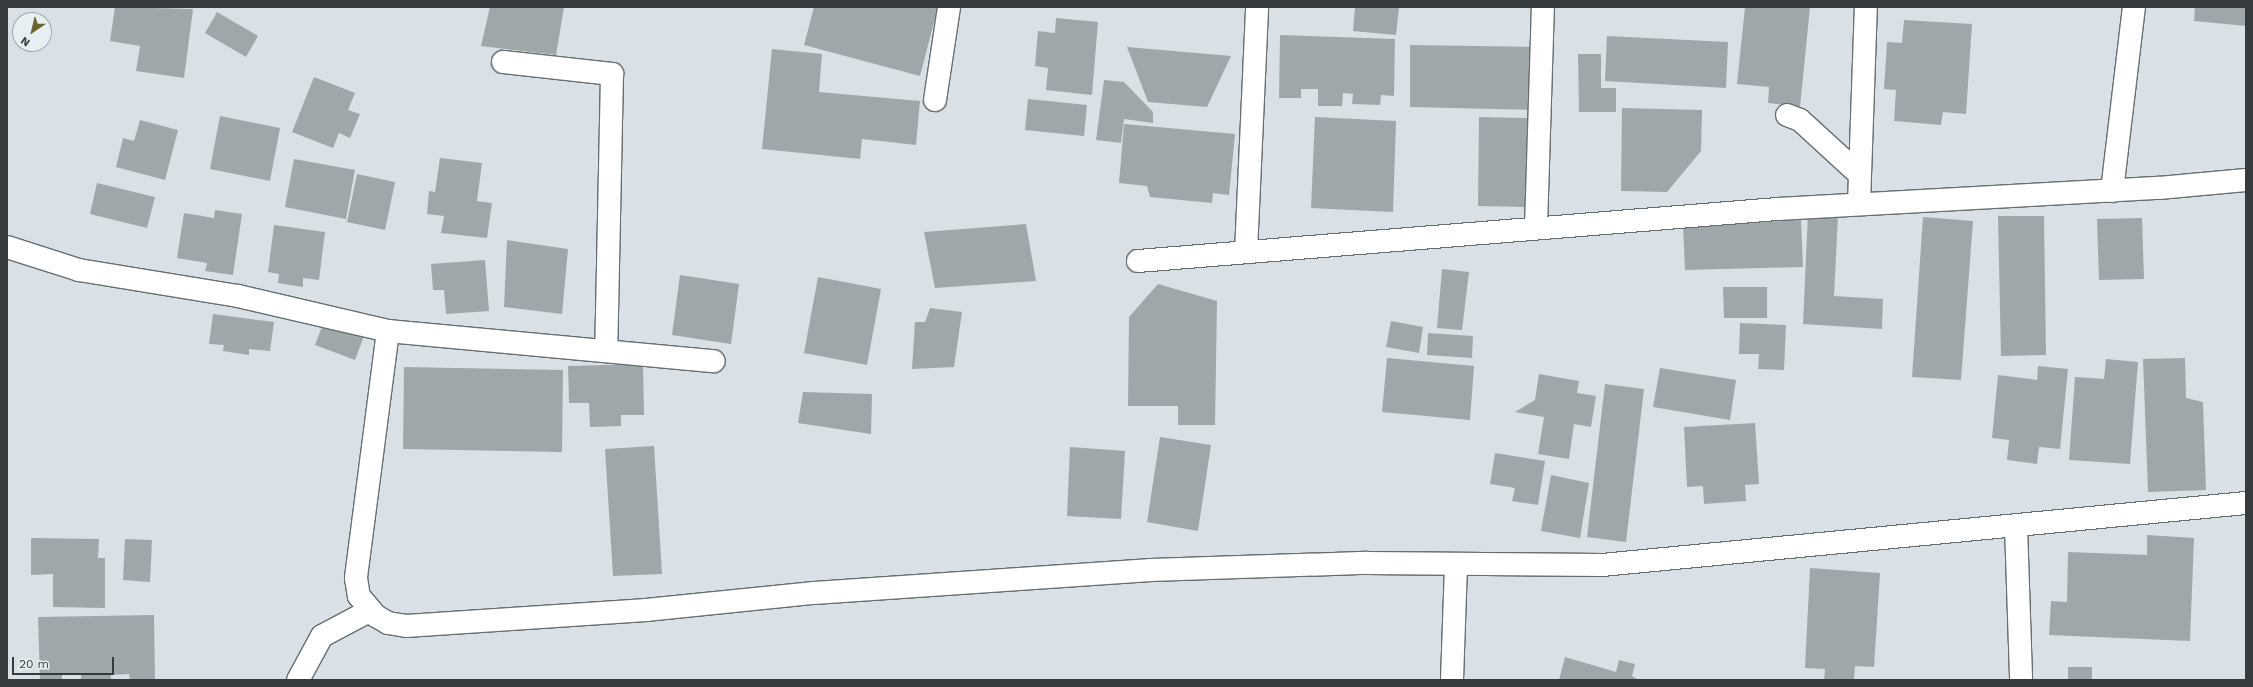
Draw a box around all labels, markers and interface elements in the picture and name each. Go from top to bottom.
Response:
north arrow [12,12,52,52]
text: N [18,34,32,49]
scale bar [14,649,116,675]
text: 20 m [19,657,49,671]

